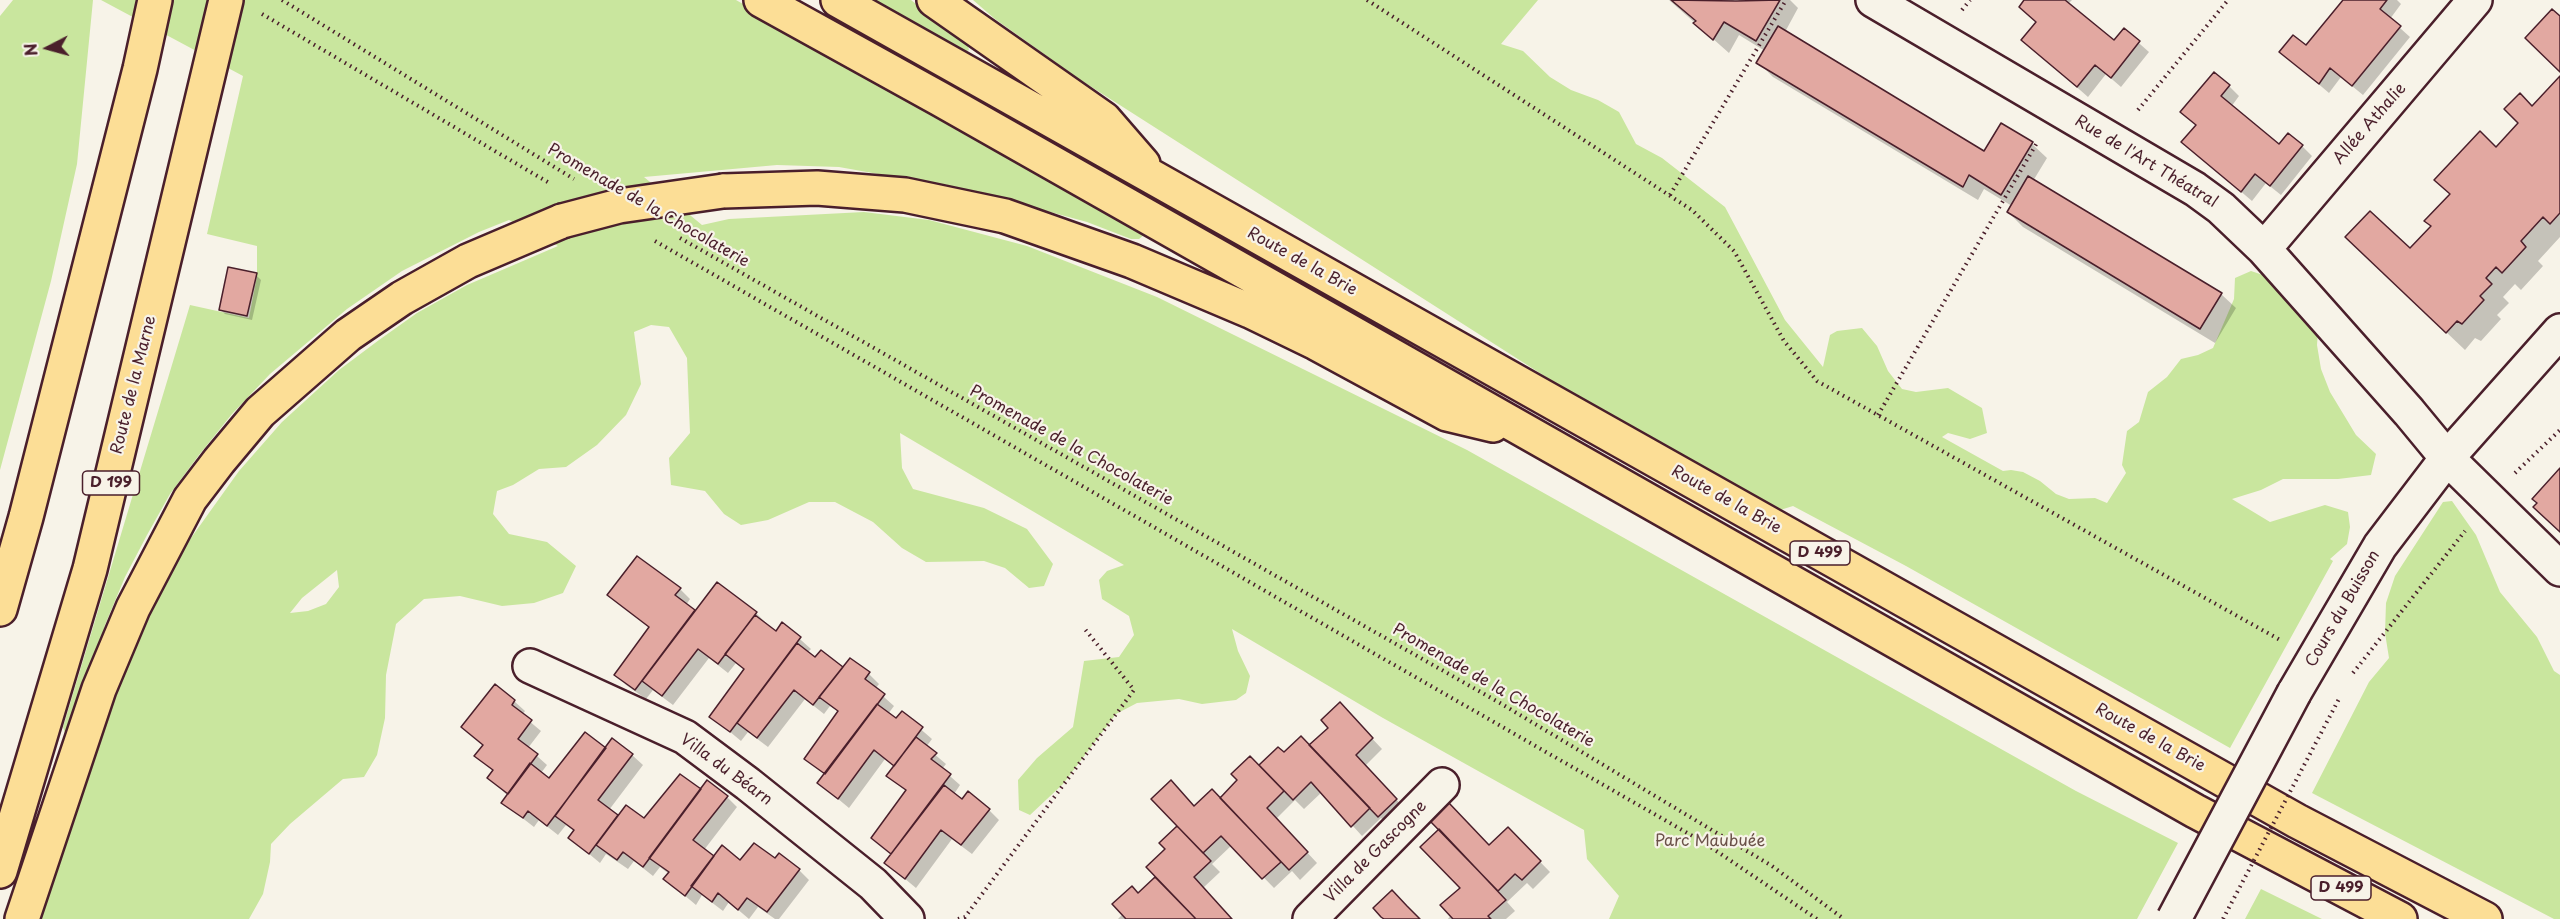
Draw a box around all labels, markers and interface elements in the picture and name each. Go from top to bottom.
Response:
north arrow [18,18,78,78]
text: N [18,42,43,57]
street label: Allée Athalie [2330,80,2410,168]
street label: Rue de l'Art Théatral [2071,112,2221,212]
street label: Promenade de la Chocolaterie [544,140,752,272]
street label: Route de la Brie [1244,224,1360,300]
street label: Route de la Marne [107,314,161,456]
street label: Promenade de la Chocolaterie [966,382,1176,510]
street label: Route de la Brie [1668,462,1784,538]
road number: D 199 [82,471,140,495]
road number: D 499 [1790,541,1850,565]
street label: Cours du Buisson [2302,547,2384,671]
street label: Promenade de la Chocolaterie [1389,620,1597,752]
street label: Route de la Brie [2092,700,2208,776]
street label: Villa du Béarn [676,730,776,810]
street label: Villa de Gascogne [1321,797,1431,907]
park label: Parc Maubuée [1655,832,1765,852]
road number: D 499 [2311,876,2371,900]

